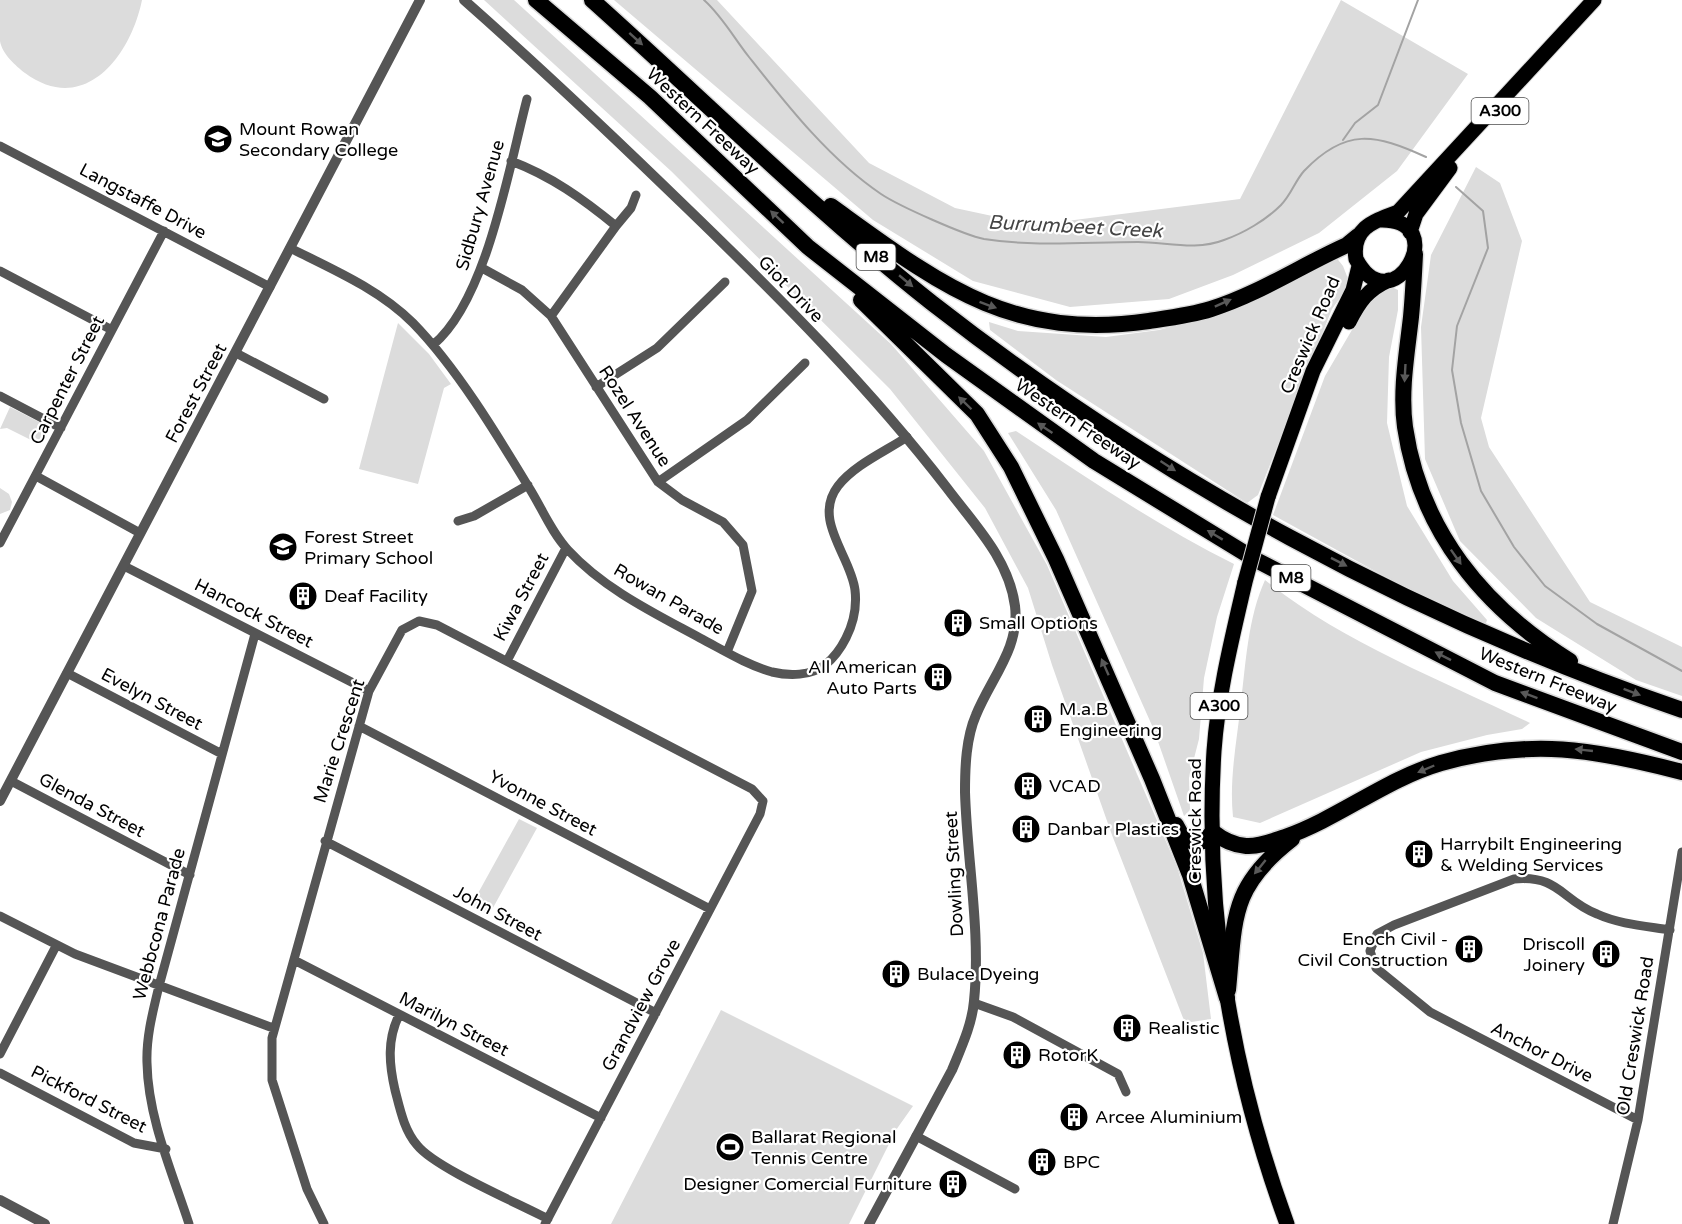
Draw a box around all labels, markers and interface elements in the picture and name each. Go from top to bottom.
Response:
one-way arrow [628,32,643,45]
street label: Western Freeway [642,63,764,179]
road number: A300 [1472,98,1528,124]
place label: Mount Rowan Secondary College [239,118,398,161]
school or university icon: Mount Rowan Secondary College [202,123,234,155]
street label: Sidbury Avenue [451,137,509,273]
street label: Langstaffe Drive [76,158,210,244]
one-way arrow [769,210,784,224]
water label: Burrumbeet Creek [987,210,1165,244]
road number: M8 [856,244,896,270]
street label: Giot Drive [754,251,828,327]
street label: Creswick Road [1275,273,1345,397]
one-way arrow [898,275,914,288]
one-way arrow [1215,299,1232,308]
one-way arrow [979,301,997,311]
street label: Carpenter Street [25,312,109,448]
street label: Forest Street [161,339,231,447]
street label: Rozel Avenue [594,361,676,471]
one-way arrow [1400,363,1410,382]
street label: Western Freeway [1011,374,1145,474]
one-way arrow [958,396,972,410]
one-way arrow [1038,422,1054,434]
one-way arrow [1160,461,1176,472]
place label: Forest Street Primary School [304,526,433,569]
one-way arrow [1207,530,1223,541]
school or university icon: Forest Street Primary School [267,531,299,563]
one-way arrow [1450,548,1462,564]
street label: Kiwa Street [489,549,554,645]
one-way arrow [1331,557,1348,567]
street label: Rowan Parade [610,559,728,639]
road number: M8 [1272,565,1310,591]
street label: Hancock Street [191,574,317,653]
building icon: Deaf Facility [287,580,319,612]
place label: Deaf Facility [324,585,428,607]
building icon: Small Options [942,607,974,639]
place label: Small Options [979,612,1098,634]
street label: Western Freeway [1476,642,1620,718]
one-way arrow [1434,651,1451,661]
place label: All American Auto Parts [808,656,917,699]
one-way arrow [1100,658,1109,675]
building icon: All American Auto Parts [922,661,954,693]
street label: Evelyn Street [97,663,207,735]
street label: Marie Crescent [309,676,369,806]
one-way arrow [1624,688,1642,698]
one-way arrow [1520,690,1538,700]
road number: A300 [1190,693,1248,719]
place label: M.a.B Engineering [1059,698,1162,741]
building icon: M.a.B Engineering [1022,703,1054,735]
one-way arrow [1575,745,1594,755]
street label: Creswick Road [1184,758,1206,884]
one-way arrow [1416,764,1434,774]
street label: Yvonne Street [485,765,601,841]
street label: Glenda Street [35,768,149,842]
building icon: VCAD [1012,770,1044,802]
place label: VCAD [1049,775,1101,797]
street label: Dowling Street [940,811,968,937]
building icon: Danbar Plastics [1010,813,1042,845]
place label: Danbar Plastics [1047,818,1179,840]
place label: Harrybilt Engineering & Welding Services [1440,833,1622,876]
building icon: Harrybilt Engineering & Welding Services [1403,838,1435,870]
street label: Webbcona Parade [128,845,190,1003]
one-way arrow [1255,860,1267,875]
street label: John Street [450,880,546,946]
place label: Enoch Civil - Civil Construction [1298,928,1448,971]
building icon: Enoch Civil - Civil Construction [1453,933,1485,965]
place label: Driscoll Joinery [1522,933,1585,976]
street label: Grandview Grove [597,935,685,1075]
building icon: Driscoll Joinery [1590,938,1622,970]
street label: Old Creswick Road [1612,955,1658,1117]
building icon: Bulace Dyeing [880,958,912,990]
place label: Bulace Dyeing [917,963,1039,985]
street label: Marilyn Street [395,987,513,1061]
building icon: Realistic [1111,1012,1143,1044]
place label: Realistic [1148,1017,1220,1039]
street label: Anchor Drive [1487,1017,1597,1087]
building icon: RotorK [1001,1039,1033,1071]
place label: RotorK [1038,1044,1098,1066]
street label: Pickford Street [27,1060,151,1138]
building icon: Arcee Aluminium [1058,1101,1090,1133]
place label: Arcee Aluminium [1095,1106,1242,1128]
place label: Ballarat Regional Tennis Centre [751,1126,896,1169]
sports icon: Ballarat Regional Tennis Centre [714,1131,746,1163]
building icon: BPC [1026,1146,1058,1178]
place label: BPC [1063,1151,1100,1173]
building icon: Designer Comercial Furniture [937,1168,969,1200]
place label: Designer Comercial Furniture [683,1173,932,1195]

